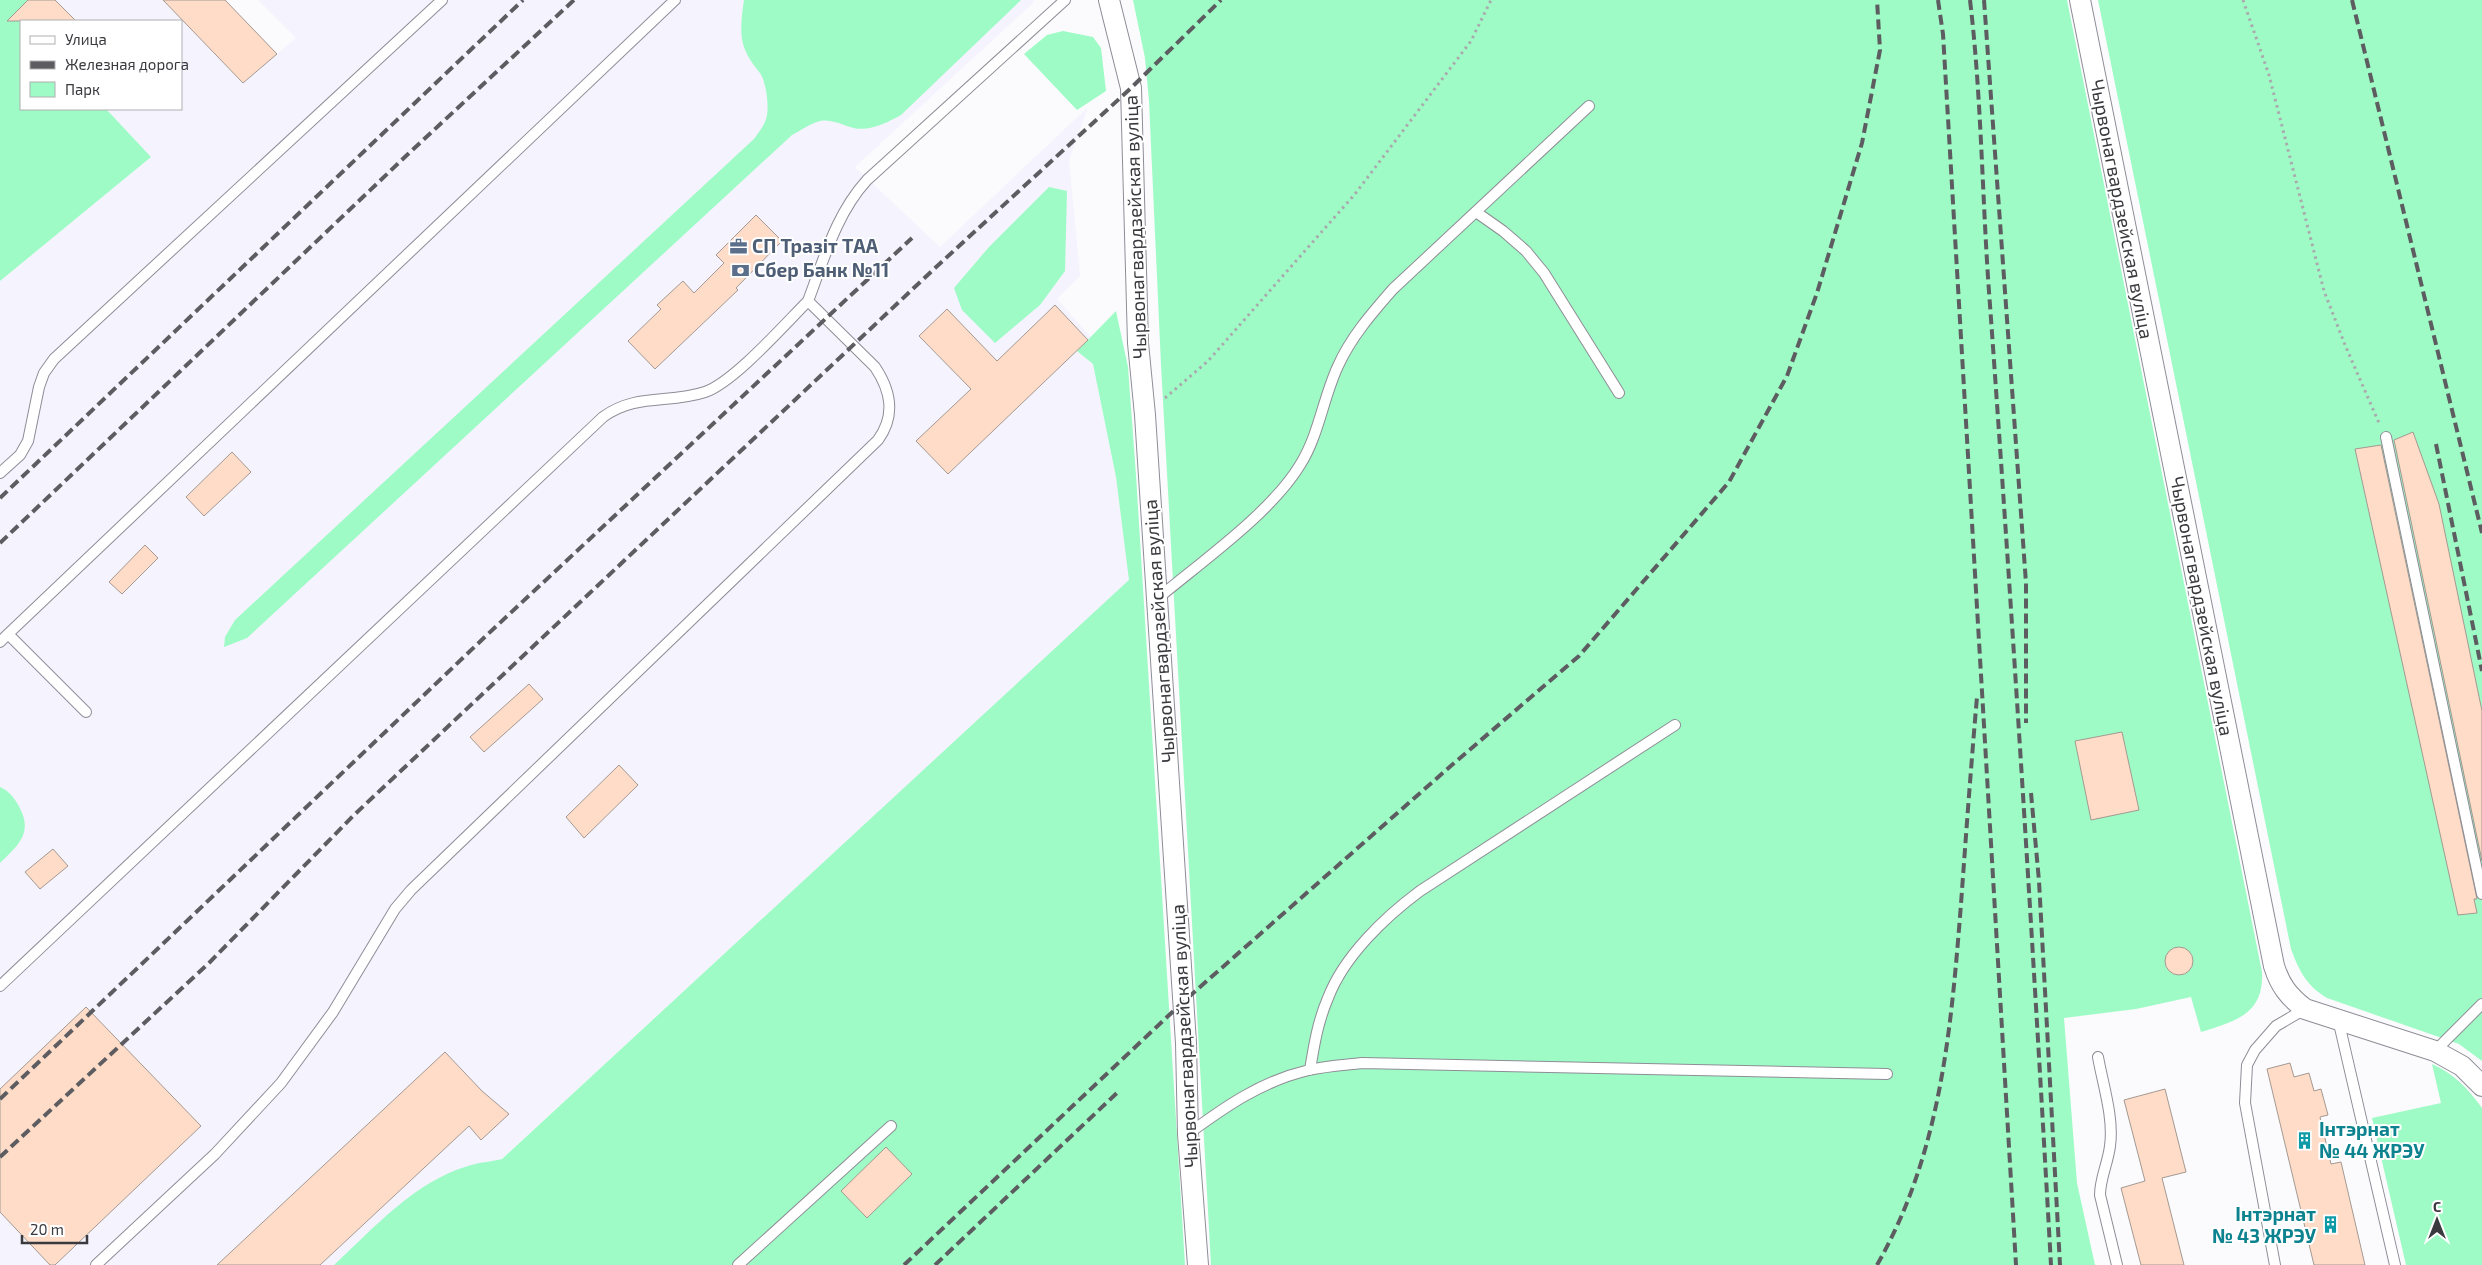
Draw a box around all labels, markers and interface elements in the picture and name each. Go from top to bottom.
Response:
legend [20,20,182,110]
text: Улица [65,30,107,48]
text: Железная дорога [65,55,189,73]
street label: Чырвонагвардзейская вуліца [2085,77,2159,341]
text: Парк [65,80,100,98]
street label: Чырвонагвардзейская вуліца [1118,95,1152,359]
place label: СП Тразіт ТАА [752,234,879,257]
office icon: СП Тразіт ТАА [728,236,748,256]
place label: Сбер Банк №11 [754,258,889,281]
bank icon: Сбер Банк №11 [730,260,750,280]
street label: Чырвонагвардзейская вуліца [2165,474,2239,738]
street label: Чырвонагвардзейская вуліца [1138,498,1180,764]
street label: Чырвонагвардзейская вуліца [1165,904,1203,1168]
place label: Інтэрнат № 44 ЖРЭУ [2319,1117,2425,1162]
building icon: Інтэрнат № 44 ЖРЭУ [2295,1130,2315,1150]
north arrow [2412,1195,2462,1245]
text: С [2433,1198,2441,1215]
place label: Інтэрнат № 43 ЖРЭУ [2212,1202,2317,1247]
scale bar [22,1212,88,1244]
building icon: Інтэрнат № 43 ЖРЭУ [2320,1215,2340,1235]
text: 20 m [30,1220,64,1238]

